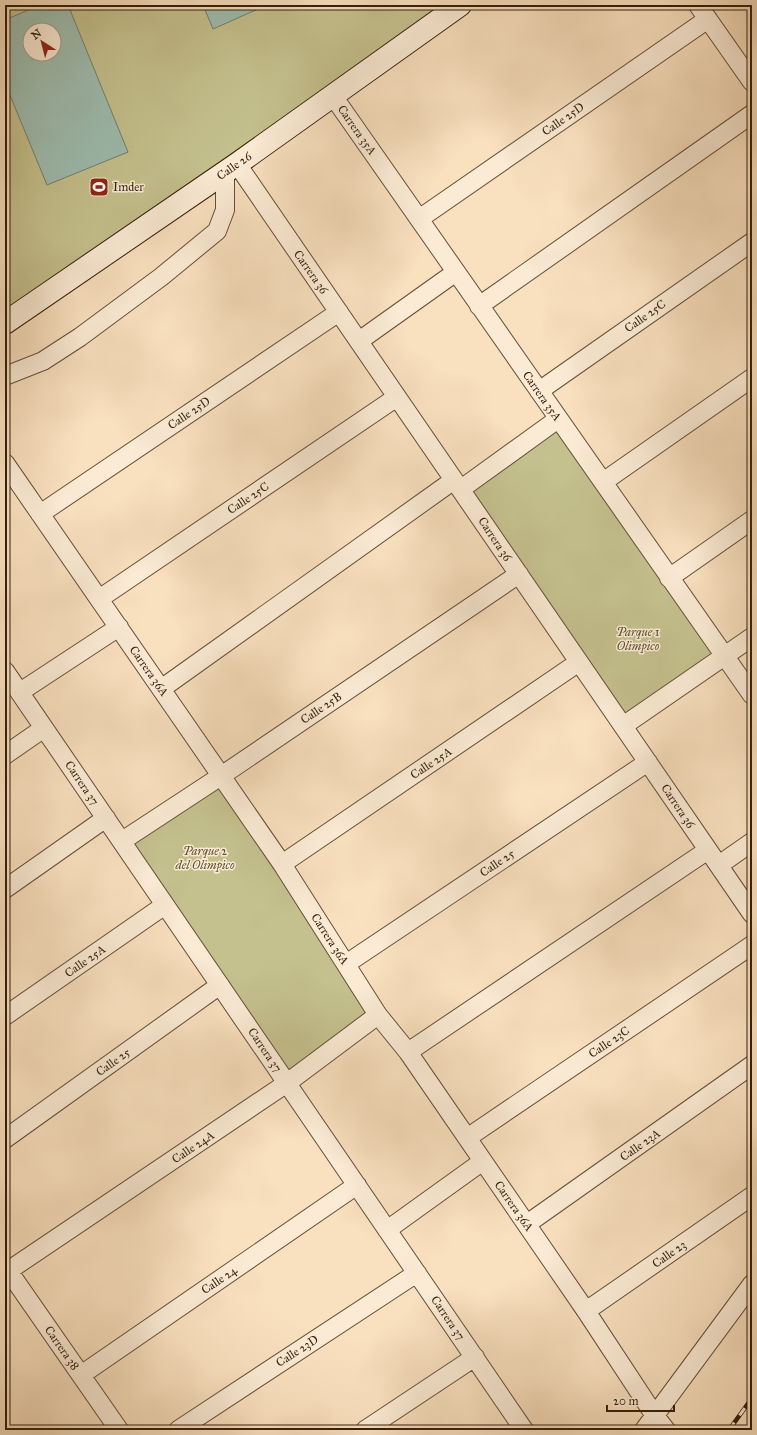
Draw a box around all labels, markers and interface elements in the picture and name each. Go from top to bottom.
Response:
north arrow [22,22,62,62]
text: N [29,26,45,42]
street label: Calle 25D [539,99,587,139]
street label: Carrera 35A [335,102,379,158]
street label: Calle 26 [214,148,255,183]
sports icon: Imder [88,176,110,198]
place label: Imder [113,180,144,194]
street label: Carrera 36 [291,247,332,297]
street label: Calle 25C [622,297,668,335]
street label: Carrera 35A [520,368,564,424]
street label: Calle 25D [165,394,213,432]
street label: Calle 25C [225,479,271,517]
street label: Carrera 36 [475,514,515,564]
park label: Parque 1 Olimpico [616,625,660,654]
street label: Carrera 36A [127,643,171,699]
street label: Calle 25B [298,689,344,727]
street label: Calle 25A [408,744,454,782]
street label: Carrera 37 [62,758,102,808]
street label: Carrera 36 [658,781,698,831]
park label: Parque 2 del Olimpico [174,844,235,873]
street label: Calle 25 [477,846,517,880]
street label: Carrera 36A [308,911,352,967]
street label: Calle 25A [62,942,108,980]
street label: Calle 23C [586,1023,632,1061]
street label: Carrera 37 [245,1025,285,1075]
street label: Calle 25 [93,1045,133,1079]
street label: Calle 23A [617,1126,663,1164]
street label: Calle 24A [169,1128,217,1166]
street label: Carrera 36A [492,1178,536,1234]
street label: Calle 23 [649,1237,689,1271]
street label: Calle 24 [199,1263,240,1297]
street label: Carrera 37 [428,1293,468,1343]
street label: Carrera 38 [42,1323,82,1373]
street label: Calle 23D [273,1332,321,1370]
scale bar [607,1387,674,1413]
text: 20 m [613,1394,639,1408]

